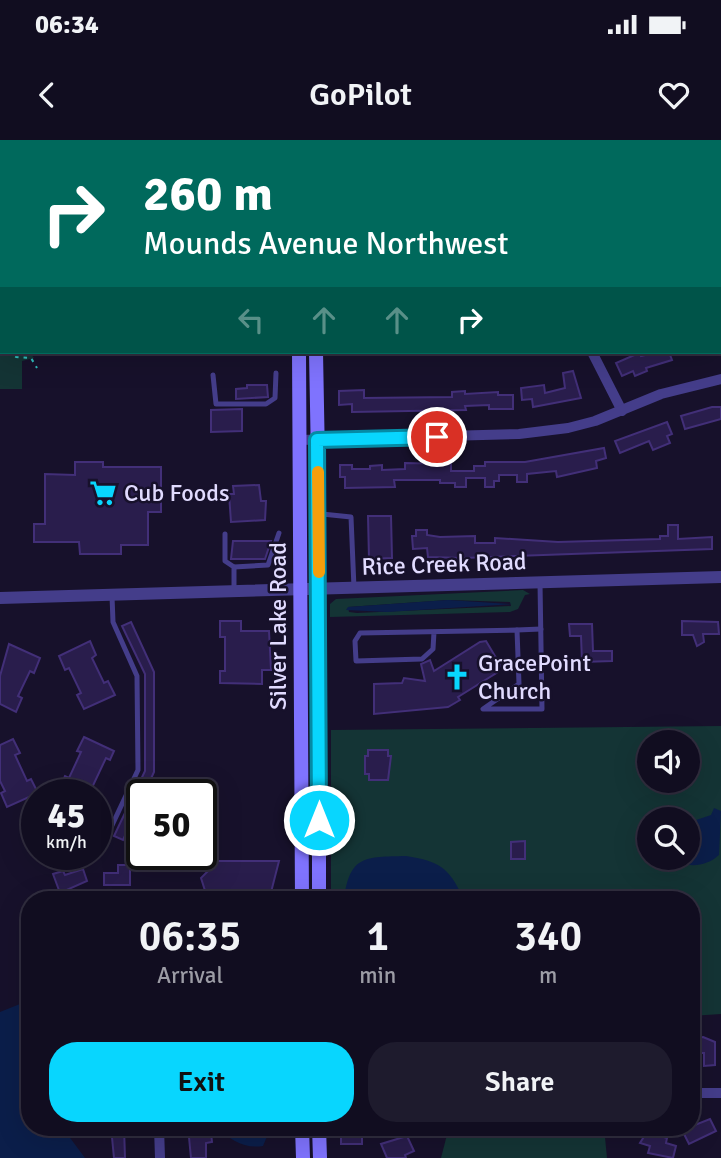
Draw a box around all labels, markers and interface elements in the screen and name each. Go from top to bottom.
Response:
text: 06:34 [35,9,99,41]
text: GoPilot [309,75,412,114]
icon: back [28,76,66,114]
icon: heart [655,76,693,114]
text: 260 m [143,164,273,224]
icon: right [28,168,119,259]
text: Mounds Avenue Northwest [143,224,508,263]
icon: left [232,301,270,339]
icon: ahead [305,301,343,339]
icon: ahead [378,301,416,339]
icon: right [451,301,489,339]
pin [407,407,467,467]
icon: arrive [418,418,456,456]
supermarket icon: Cub Foods [88,478,118,508]
place label: Cub Foods [124,478,229,508]
street label: Silver Lake Road [263,542,293,710]
street label: Rice Creek Road [361,546,527,582]
place label: GracePoint Church [478,648,591,706]
church icon: GracePoint Church [442,662,472,692]
map controls [637,730,700,870]
button: sound [637,730,700,793]
speed limit sign: 50 [126,779,217,870]
position arrow [282,783,356,857]
text: 45 [48,794,85,837]
button: search [637,807,700,870]
text: km/h [46,831,87,853]
text: 06:35 [139,911,241,962]
text: 1 [366,911,389,962]
text: 340 [514,911,582,962]
text: Arrival [157,961,223,990]
text: min [359,961,396,990]
text: m [539,961,557,990]
button: Exit [49,1042,354,1122]
button: Share [368,1042,672,1122]

